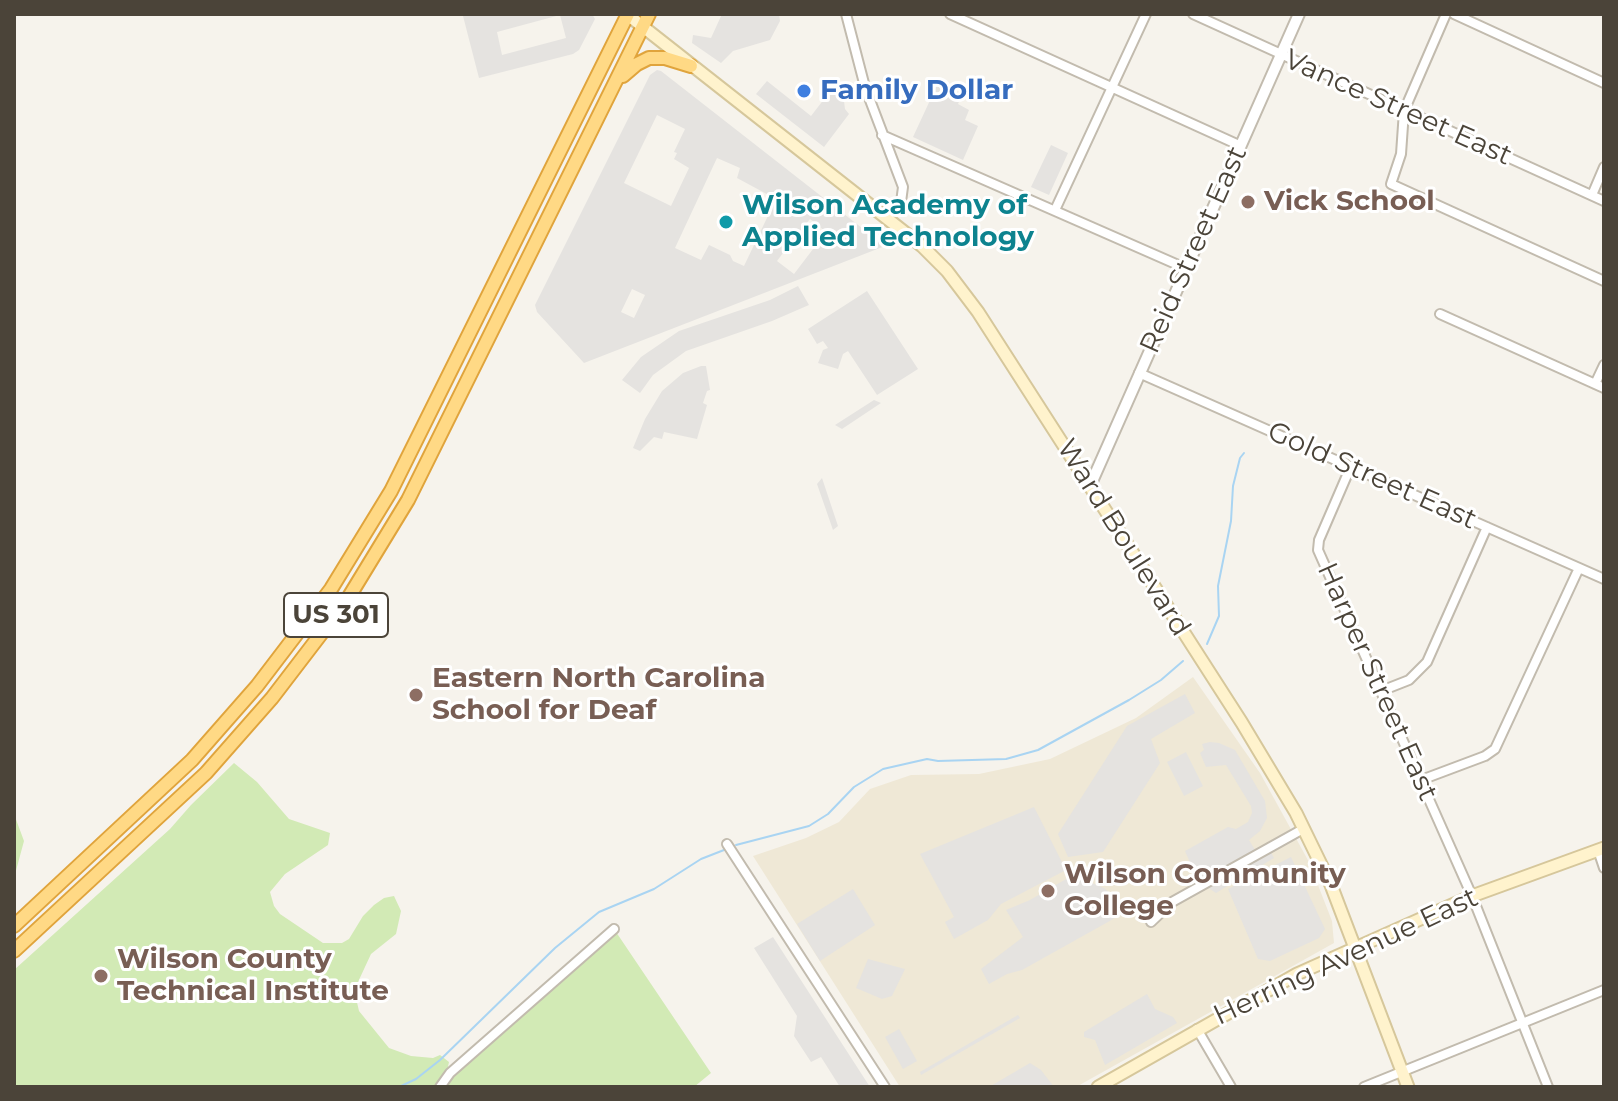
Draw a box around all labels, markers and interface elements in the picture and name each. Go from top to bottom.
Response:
street label: Vance Street East [1279,43,1517,173]
place label: Family Dollar [820,74,1013,108]
marker: Family Dollar [795,82,813,100]
street label: Reid Street East [1133,141,1255,359]
place label: Vick School [1264,185,1435,219]
place label: Wilson Academy of Applied Technology [742,189,1034,255]
marker: Vick School [1239,193,1257,211]
marker: Wilson Academy of Applied Technology [717,213,735,231]
street label: Gold Street East [1262,415,1482,537]
street label: Ward Boulevard [1049,433,1197,643]
street label: Harper Street East [1309,558,1445,806]
road number: US 301 [284,593,388,637]
place label: Eastern North Carolina School for Deaf [432,662,765,728]
marker: Eastern North Carolina School for Deaf [407,686,425,704]
place label: Wilson Community College [1064,858,1346,924]
street label: Herring Avenue East [1209,881,1483,1033]
marker: Wilson Community College [1039,882,1057,900]
place label: Wilson County Technical Institute [117,943,389,1009]
marker: Wilson County Technical Institute [92,967,110,985]

